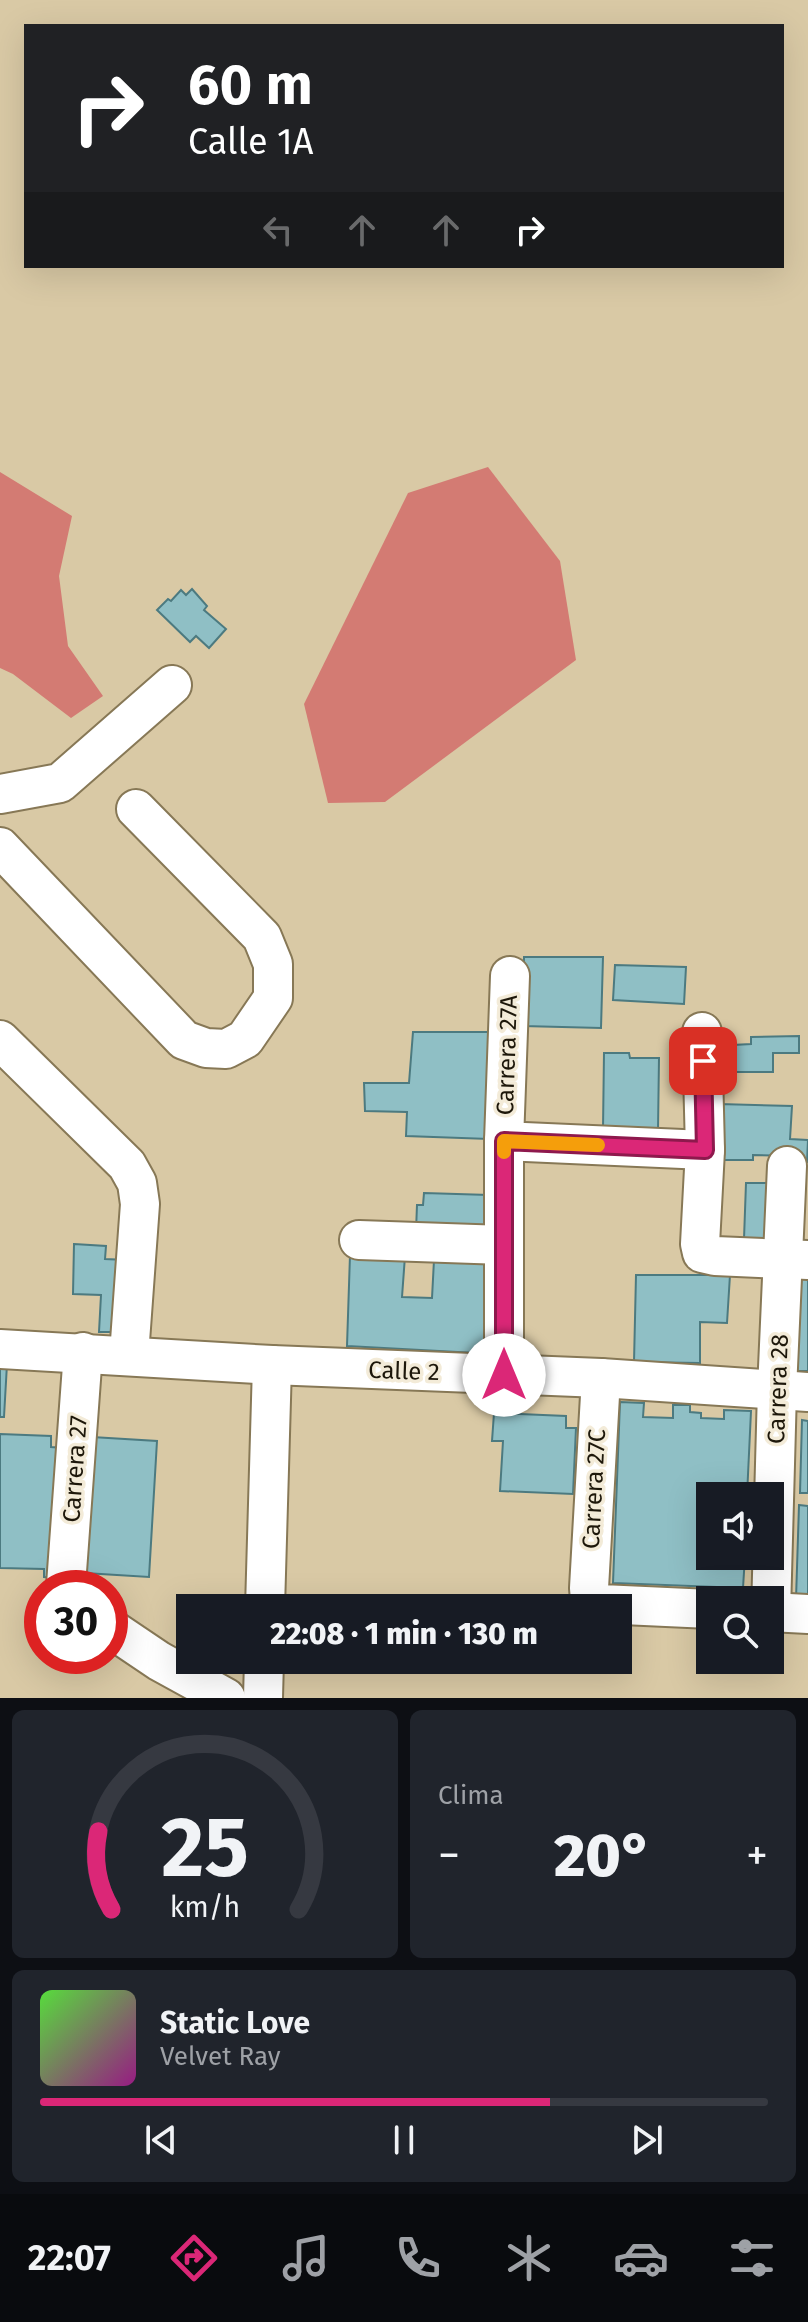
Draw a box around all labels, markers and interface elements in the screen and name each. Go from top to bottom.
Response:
text: 60 m [188,52,313,119]
icon: right [56,56,160,160]
text: Calle 1A [188,120,313,164]
icon: left [256,208,300,252]
icon: ahead [340,208,384,252]
icon: ahead [424,208,468,252]
icon: right [508,208,552,252]
street label: Carrera 27A [491,994,523,1116]
pin [669,1027,737,1095]
icon: arrive [681,1039,725,1083]
position arrow [462,1333,546,1417]
street label: Carrera 28 [762,1333,794,1445]
street label: Calle 2 [368,1356,440,1386]
street label: Carrera 27 [57,1415,93,1523]
street label: Carrera 27C [577,1428,611,1550]
map controls [696,1482,784,1674]
button: sound [696,1482,784,1570]
speed limit sign: 30 [24,1570,128,1674]
button: search [696,1586,784,1674]
text: 22:08 · 1 min · 130 m [270,1616,538,1652]
text: Clima [438,1780,504,1811]
text: 25 [161,1798,249,1898]
text: 20° [554,1820,652,1892]
text: − [438,1829,460,1882]
text: + [746,1829,768,1882]
text: km/h [170,1890,240,1925]
text: Static Love [160,2005,310,2041]
text: Velvet Ray [160,2041,280,2072]
icon: previous [139,2118,183,2162]
icon: pause [382,2118,426,2162]
icon: next [625,2118,669,2162]
icon: directions [166,2230,222,2286]
icon: music [278,2230,334,2286]
icon: phone [390,2230,446,2286]
icon: climate [501,2230,557,2286]
icon: car [613,2230,669,2286]
icon: filters [724,2230,780,2286]
text: 22:07 [28,2236,111,2280]

